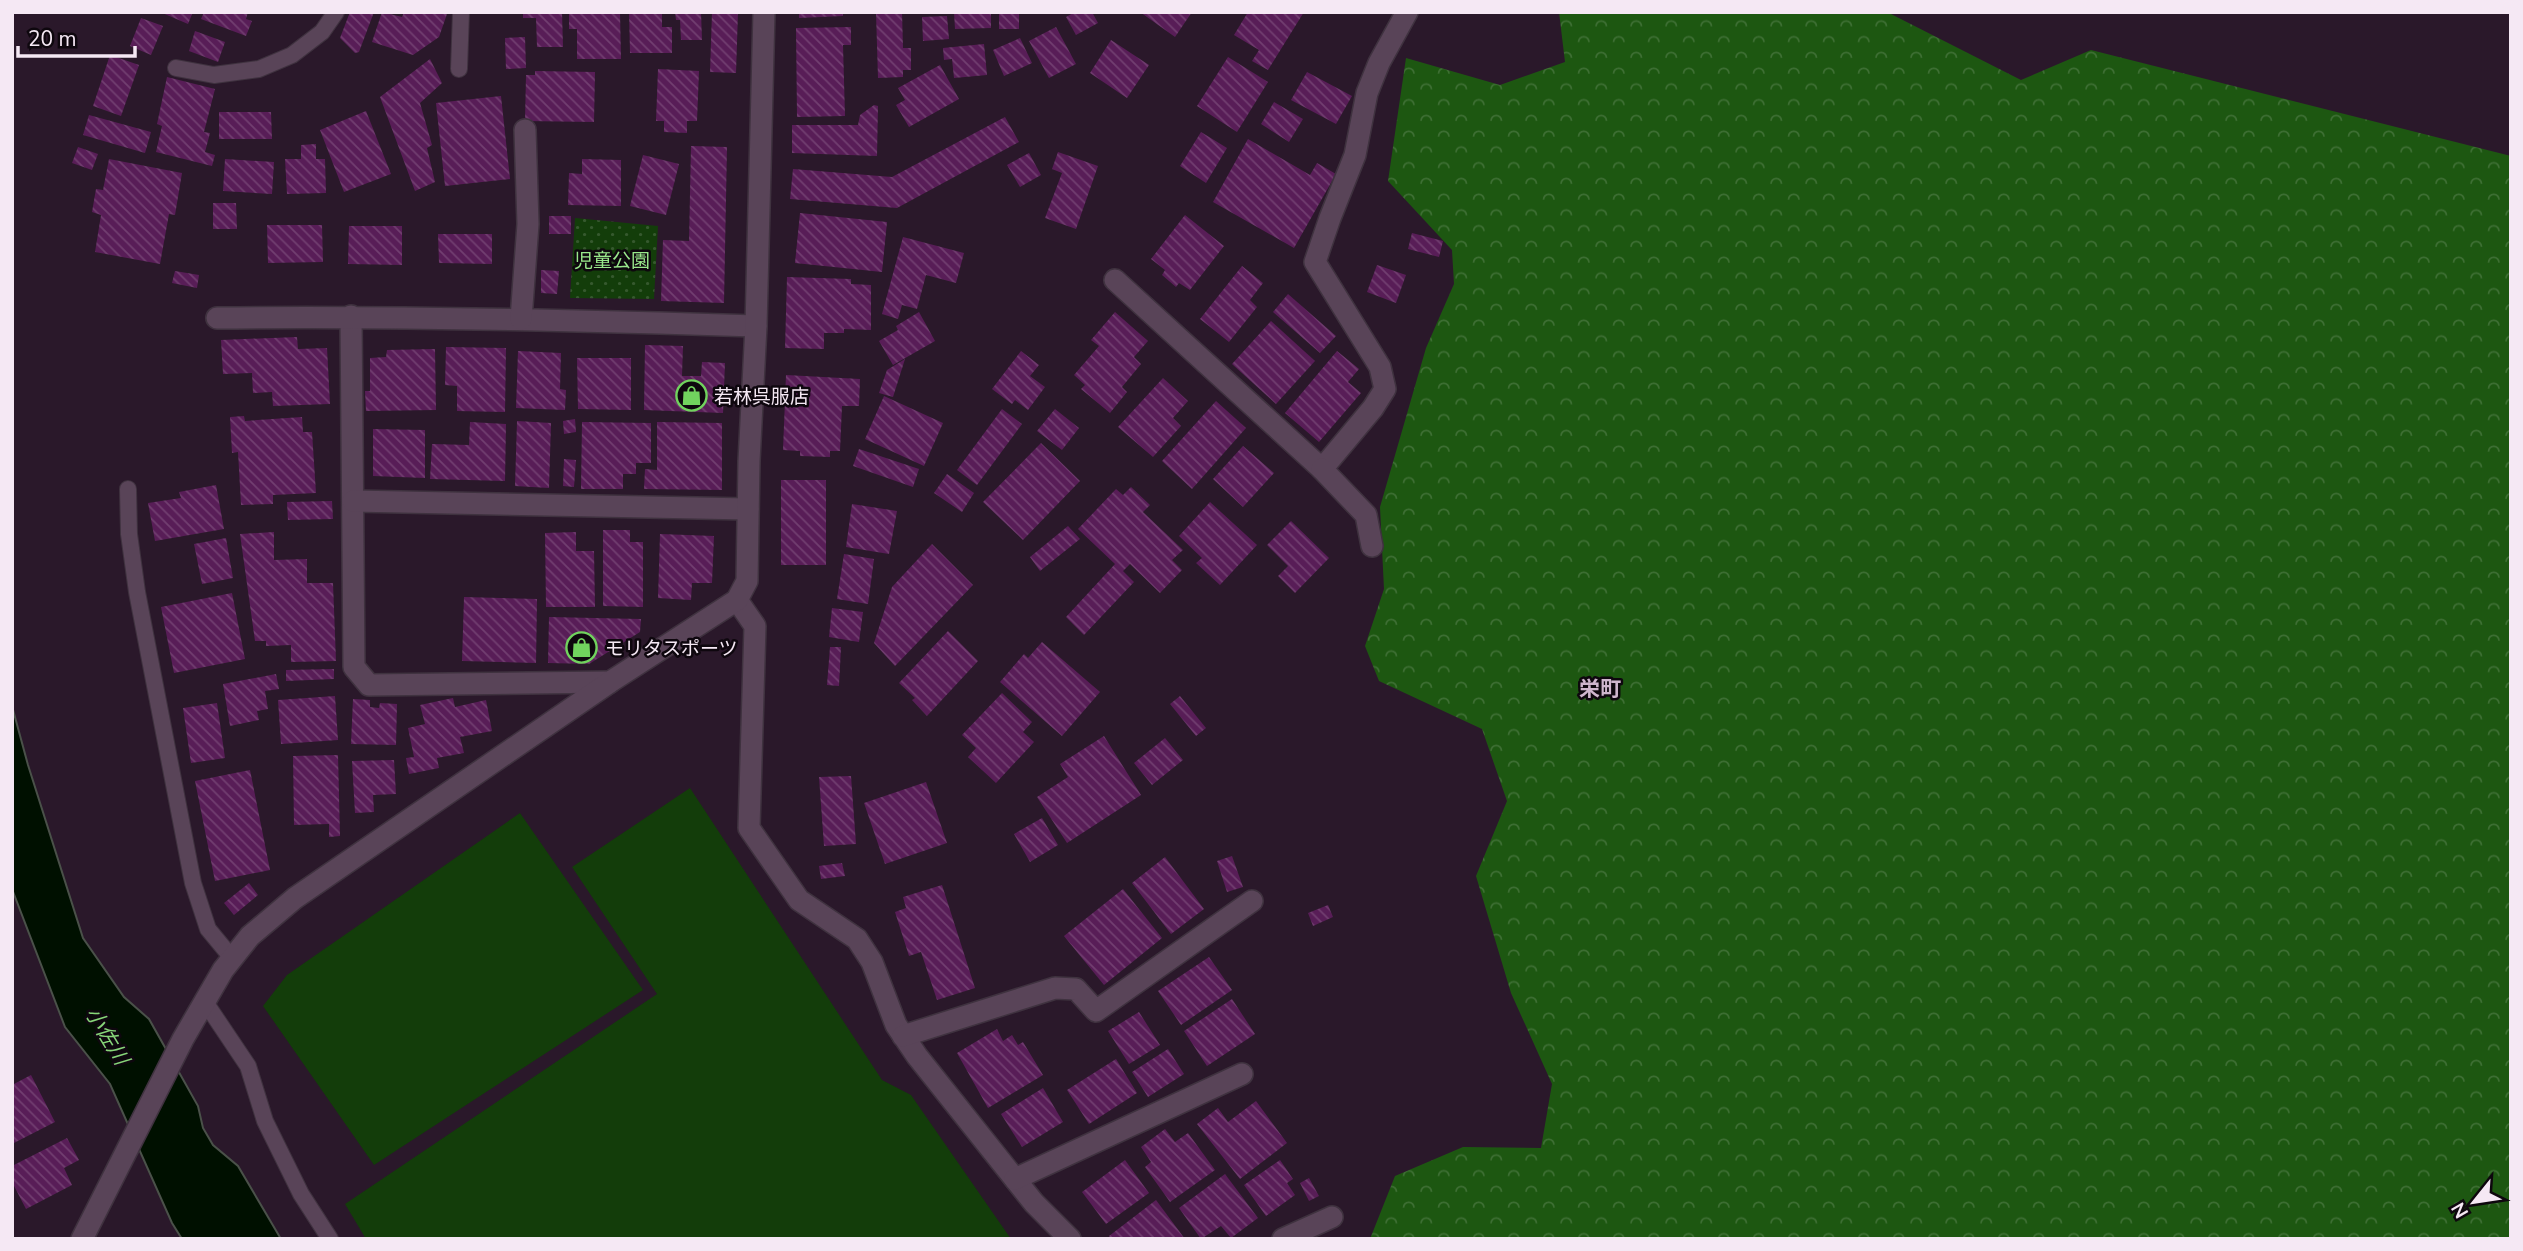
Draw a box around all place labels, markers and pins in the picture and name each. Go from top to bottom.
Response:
shop icon: 若林呉服店 [674,379,708,413]
place label: 若林呉服店 [714,384,809,410]
shop icon: モリタスポーツ [565,631,599,665]
place label: モリタスポーツ [605,636,738,662]

